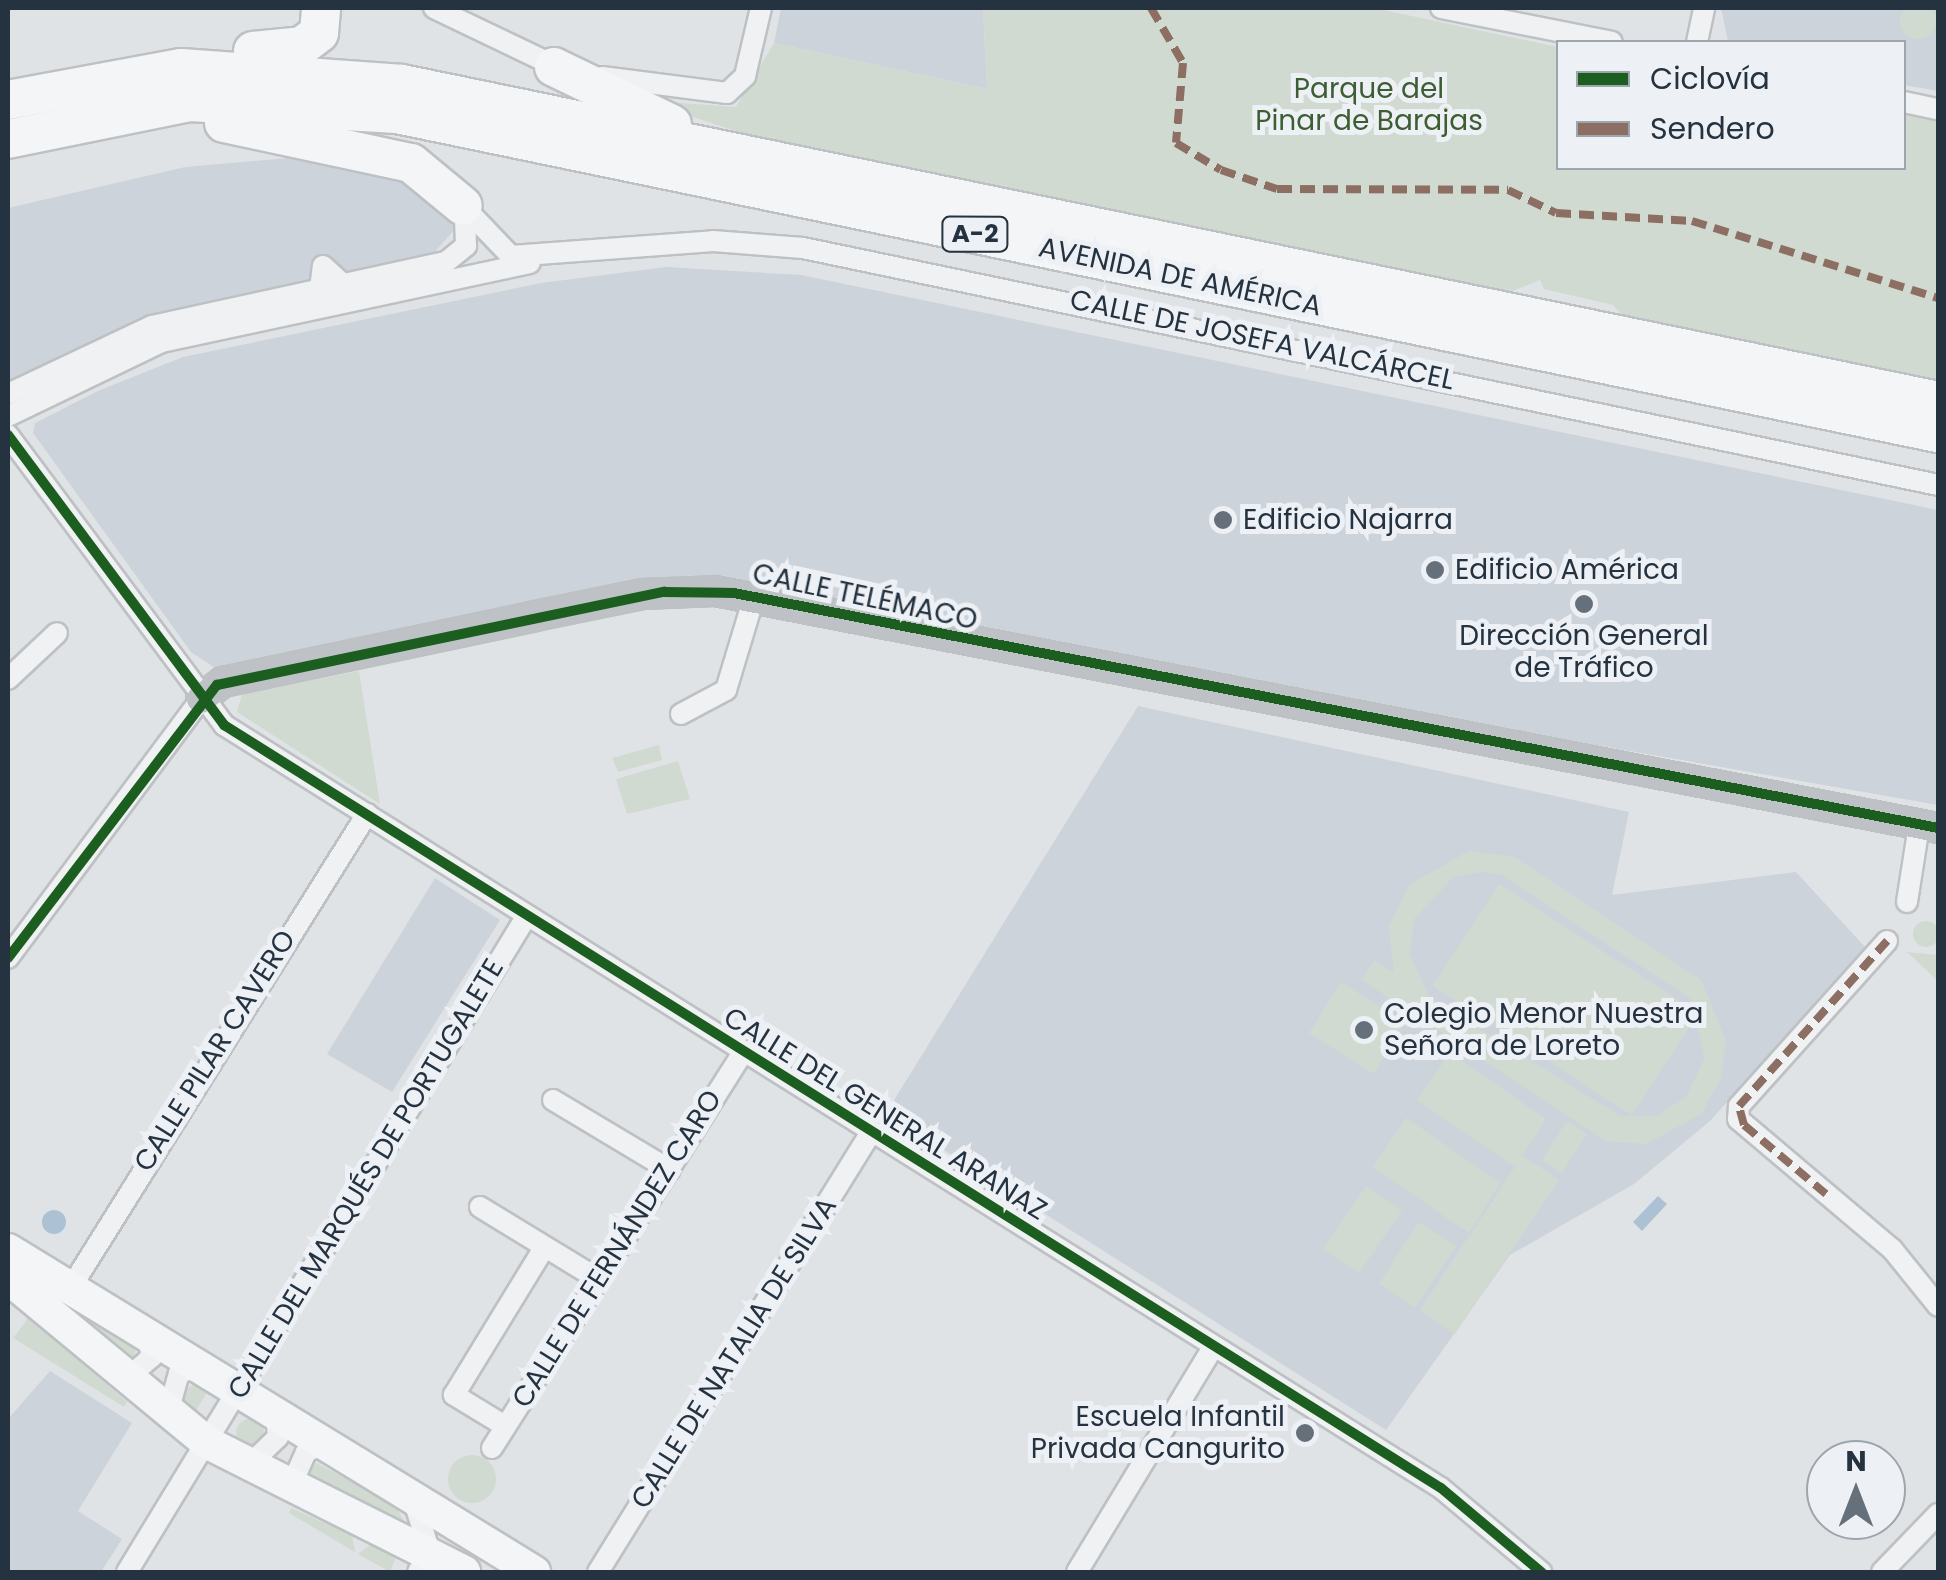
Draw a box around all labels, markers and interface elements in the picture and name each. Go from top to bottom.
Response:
legend [1556,40,1906,170]
text: Ciclovía [1650,57,1770,100]
park label: Parque del Pinar de Barajas [1255,72,1483,138]
text: Sendero [1650,107,1775,150]
road number: A-2 [940,214,1010,254]
street label: AVENIDA DE AMÉRICA [1036,231,1324,323]
street label: CALLE DE JOSEFA VALCÁRCEL [1067,283,1457,397]
place label: Edificio Najarra [1243,503,1453,537]
marker: Edificio Najarra [1212,509,1234,531]
place label: Edificio América [1455,553,1679,587]
street label: CALLE TELÉMACO [749,557,981,637]
marker: Edificio América [1424,559,1446,581]
marker: Dirección General de Tráfico [1573,593,1595,615]
place label: Dirección General de Tráfico [1459,619,1709,685]
street label: CALLE PILAR CAVERO [127,924,303,1178]
street label: CALLE DEL MARQUÉS DE PORTUGALETE [221,953,511,1405]
place label: Colegio Menor Nuestra Señora de Loreto [1384,997,1703,1063]
street label: CALLE DEL GENERAL ARANAZ [717,1001,1053,1227]
marker: Colegio Menor Nuestra Señora de Loreto [1353,1019,1375,1041]
street label: CALLE DE FERNÁNDEZ CARO [505,1084,729,1414]
street label: CALLE DE NATALIA DE SILVA [624,1191,844,1515]
place label: Escuela Infantil Privada Cangurito [1031,1400,1285,1466]
marker: Escuela Infantil Privada Cangurito [1294,1422,1316,1444]
north arrow [1806,1440,1906,1540]
text: N [1845,1442,1867,1481]

